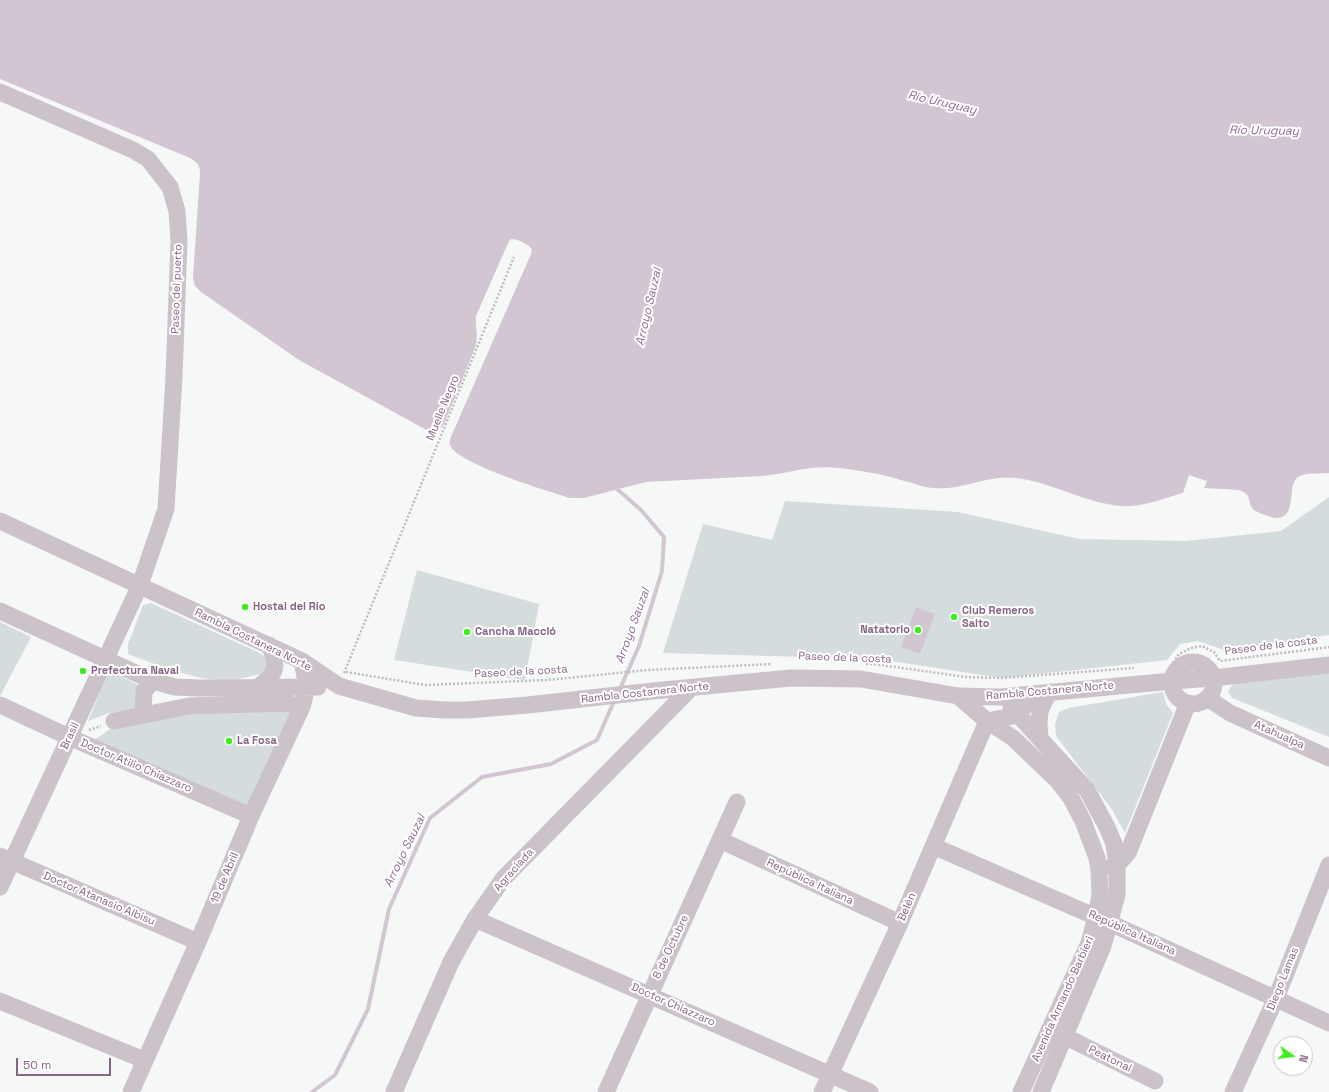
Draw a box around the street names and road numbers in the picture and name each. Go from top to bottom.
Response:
street label: Paseo del puerto [169,244,185,334]
street label: Muelle Negro [424,373,462,443]
street label: Rambla Costanera Norte [192,606,314,674]
street label: Paseo de la costa [1224,634,1318,658]
street label: Paseo de la costa [798,650,892,666]
street label: Paseo de la costa [474,663,568,681]
street label: Rambla Costanera Norte [985,679,1115,703]
street label: Rambla Costanera Norte [580,680,710,706]
street label: Atahualpa [1252,718,1306,752]
street label: Brasil [58,720,82,752]
street label: Doctor Atilio Chiazzaro [78,736,194,796]
street label: Agraciada [491,846,537,894]
street label: 19 de Abril [208,851,242,905]
street label: República Italiana [764,856,856,908]
street label: Doctor Atanasio Albisu [41,869,157,929]
street label: Belén [895,891,919,923]
street label: República Italiana [1086,908,1178,958]
street label: 8 de Octubre [650,913,692,981]
street label: Avenida Armando Barbieri [1029,934,1097,1064]
street label: Diego Lamas [1264,945,1302,1013]
street label: Doctor Chiazzaro [629,981,717,1029]
street label: Peatonal [1086,1043,1134,1075]

